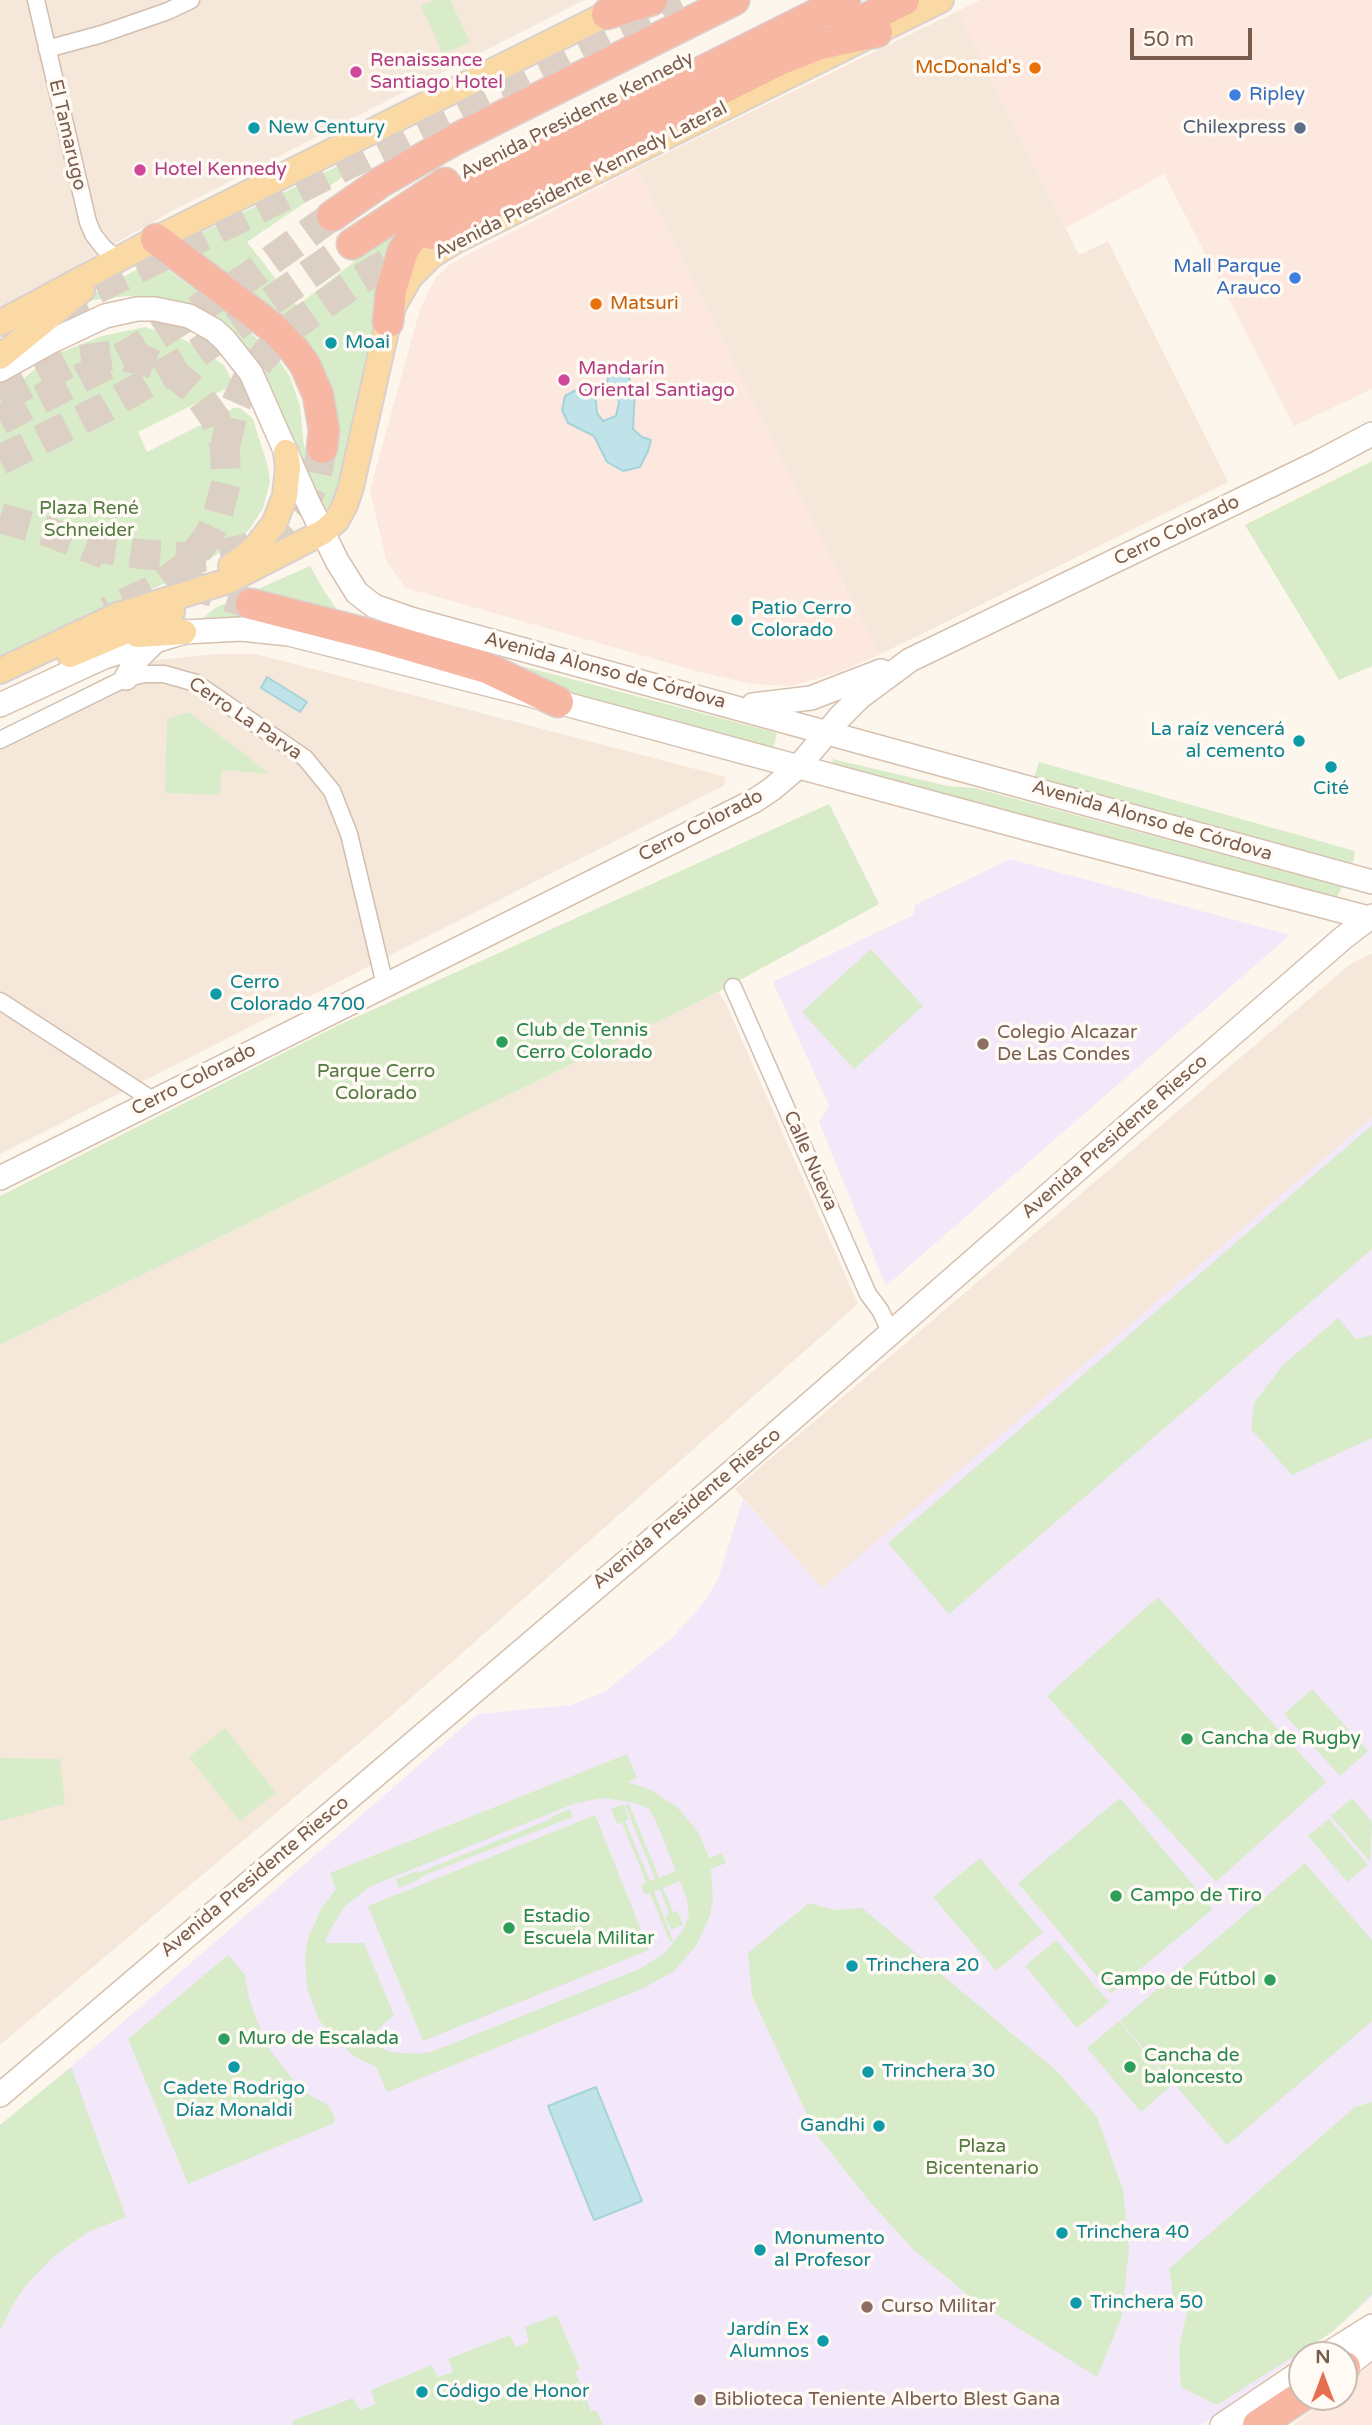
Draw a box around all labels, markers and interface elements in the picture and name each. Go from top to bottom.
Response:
scale bar [1134,14,1256,58]
text: 50 m [1143,27,1194,52]
street label: Avenida Presidente Kennedy [457,47,697,185]
place label: Renaissance Santiago Hotel [370,50,503,94]
place label: McDonald's [915,57,1021,79]
marker: McDonald's [1027,60,1043,76]
marker: Renaissance Santiago Hotel [348,64,364,80]
street label: El Tamarugo [43,77,91,193]
place label: Ripley [1249,84,1305,106]
marker: Ripley [1227,87,1243,103]
street label: Avenida Presidente Kennedy Lateral [431,97,731,265]
place label: New Century [268,117,385,139]
place label: Chilexpress [1183,117,1286,139]
marker: New Century [246,120,262,136]
marker: Chilexpress [1292,120,1308,136]
place label: Hotel Kennedy [154,159,287,181]
marker: Hotel Kennedy [132,162,148,178]
place label: Mall Parque Arauco [1173,256,1281,300]
marker: Mall Parque Arauco [1287,270,1303,286]
place label: Matsuri [610,293,679,315]
marker: Matsuri [588,296,604,312]
place label: Moai [345,332,390,354]
marker: Moai [323,335,339,351]
place label: Mandarín Oriental Santiago [578,358,735,402]
marker: Mandarín Oriental Santiago [556,372,572,388]
street label: Cerro Colorado [1111,491,1243,571]
park label: Plaza René Schneider [39,498,139,542]
place label: Patio Cerro Colorado [751,598,852,642]
marker: Patio Cerro Colorado [729,612,745,628]
street label: Avenida Alonso de Córdova [482,628,728,714]
street label: Cerro La Parva [184,673,306,765]
place label: La raíz vencerá al cemento [1150,719,1285,763]
marker: La raíz vencerá al cemento [1291,733,1307,749]
marker: Cité [1323,759,1339,775]
street label: Avenida Alonso de Córdova [1029,776,1275,866]
place label: Cité [1313,778,1349,800]
street label: Cerro Colorado [635,785,767,867]
place label: Cerro Colorado 4700 [230,972,365,1016]
marker: Cerro Colorado 4700 [208,986,224,1002]
place label: Club de Tennis Cerro Colorado [516,1020,653,1064]
place label: Colegio Alcazar De Las Condes [997,1022,1137,1066]
marker: Club de Tennis Cerro Colorado [494,1034,510,1050]
marker: Colegio Alcazar De Las Condes [975,1036,991,1052]
street label: Cerro Colorado [128,1039,260,1121]
street label: Avenida Presidente Riesco [1017,1050,1213,1224]
park label: Parque Cerro Colorado [317,1061,435,1105]
street label: Calle Nueva [778,1108,842,1214]
street label: Avenida Presidente Riesco [588,1423,786,1595]
place label: Cancha de Rugby [1201,1728,1361,1750]
marker: Cancha de Rugby [1179,1731,1195,1747]
street label: Avenida Presidente Riesco [156,1791,354,1963]
place label: Campo de Tiro [1130,1885,1262,1907]
marker: Campo de Tiro [1108,1888,1124,1904]
place label: Estadio Escuela Militar [523,1906,654,1950]
marker: Estadio Escuela Militar [501,1920,517,1936]
place label: Trinchera 20 [866,1955,979,1977]
marker: Trinchera 20 [844,1958,860,1974]
place label: Campo de Fútbol [1101,1969,1256,1991]
marker: Campo de Fútbol [1262,1972,1278,1988]
place label: Muro de Escalada [238,2028,399,2050]
marker: Muro de Escalada [216,2031,232,2047]
place label: Cancha de baloncesto [1144,2045,1243,2089]
marker: Cadete Rodrigo Díaz Monaldi [226,2059,242,2075]
marker: Cancha de baloncesto [1122,2059,1138,2075]
place label: Trinchera 30 [882,2061,995,2083]
marker: Trinchera 30 [860,2064,876,2080]
place label: Cadete Rodrigo Díaz Monaldi [163,2078,305,2122]
place label: Gandhi [800,2115,865,2137]
marker: Gandhi [871,2118,887,2134]
park label: Plaza Bicentenario [925,2136,1039,2180]
place label: Trinchera 40 [1076,2222,1189,2244]
marker: Trinchera 40 [1054,2225,1070,2241]
place label: Monumento al Profesor [774,2228,885,2272]
marker: Monumento al Profesor [752,2242,768,2258]
place label: Trinchera 50 [1090,2292,1203,2314]
marker: Trinchera 50 [1068,2295,1084,2311]
place label: Curso Militar [881,2296,996,2318]
marker: Curso Militar [859,2299,875,2315]
place label: Jardín Ex Alumnos [727,2319,809,2363]
marker: Jardín Ex Alumnos [815,2333,831,2349]
north arrow [1288,2341,1358,2411]
text: N [1315,2346,1331,2368]
place label: Código de Honor [436,2381,589,2403]
marker: Código de Honor [414,2384,430,2400]
place label: Biblioteca Teniente Alberto Blest Gana [714,2389,1060,2411]
marker: Biblioteca Teniente Alberto Blest Gana [692,2392,708,2408]

